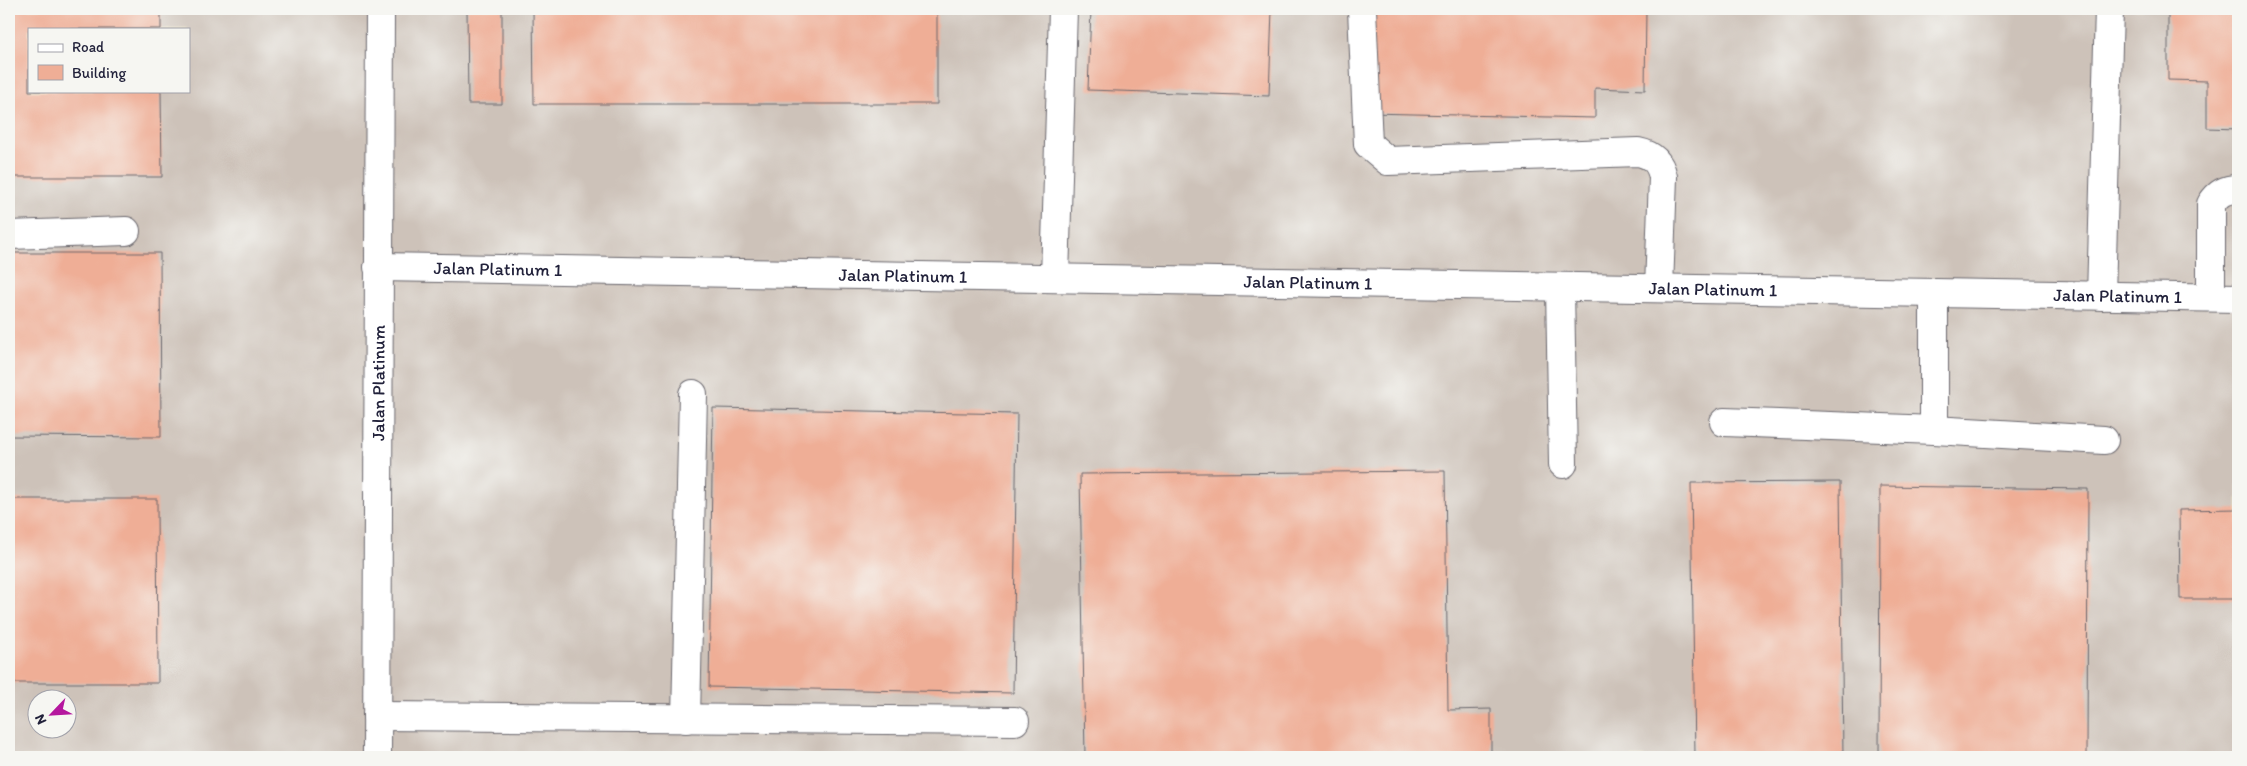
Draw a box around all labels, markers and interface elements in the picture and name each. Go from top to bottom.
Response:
legend [28,28,190,92]
text: Road [72,38,105,56]
text: Building [72,64,126,82]
street label: Jalan Platinum 1 [434,257,562,281]
street label: Jalan Platinum 1 [838,264,967,288]
street label: Jalan Platinum 1 [1243,270,1372,295]
street label: Jalan Platinum 1 [1648,277,1777,301]
street label: Jalan Platinum 1 [2053,284,2182,308]
street label: Jalan Platinum [367,325,390,441]
north arrow [28,688,78,738]
text: N [31,711,50,727]

